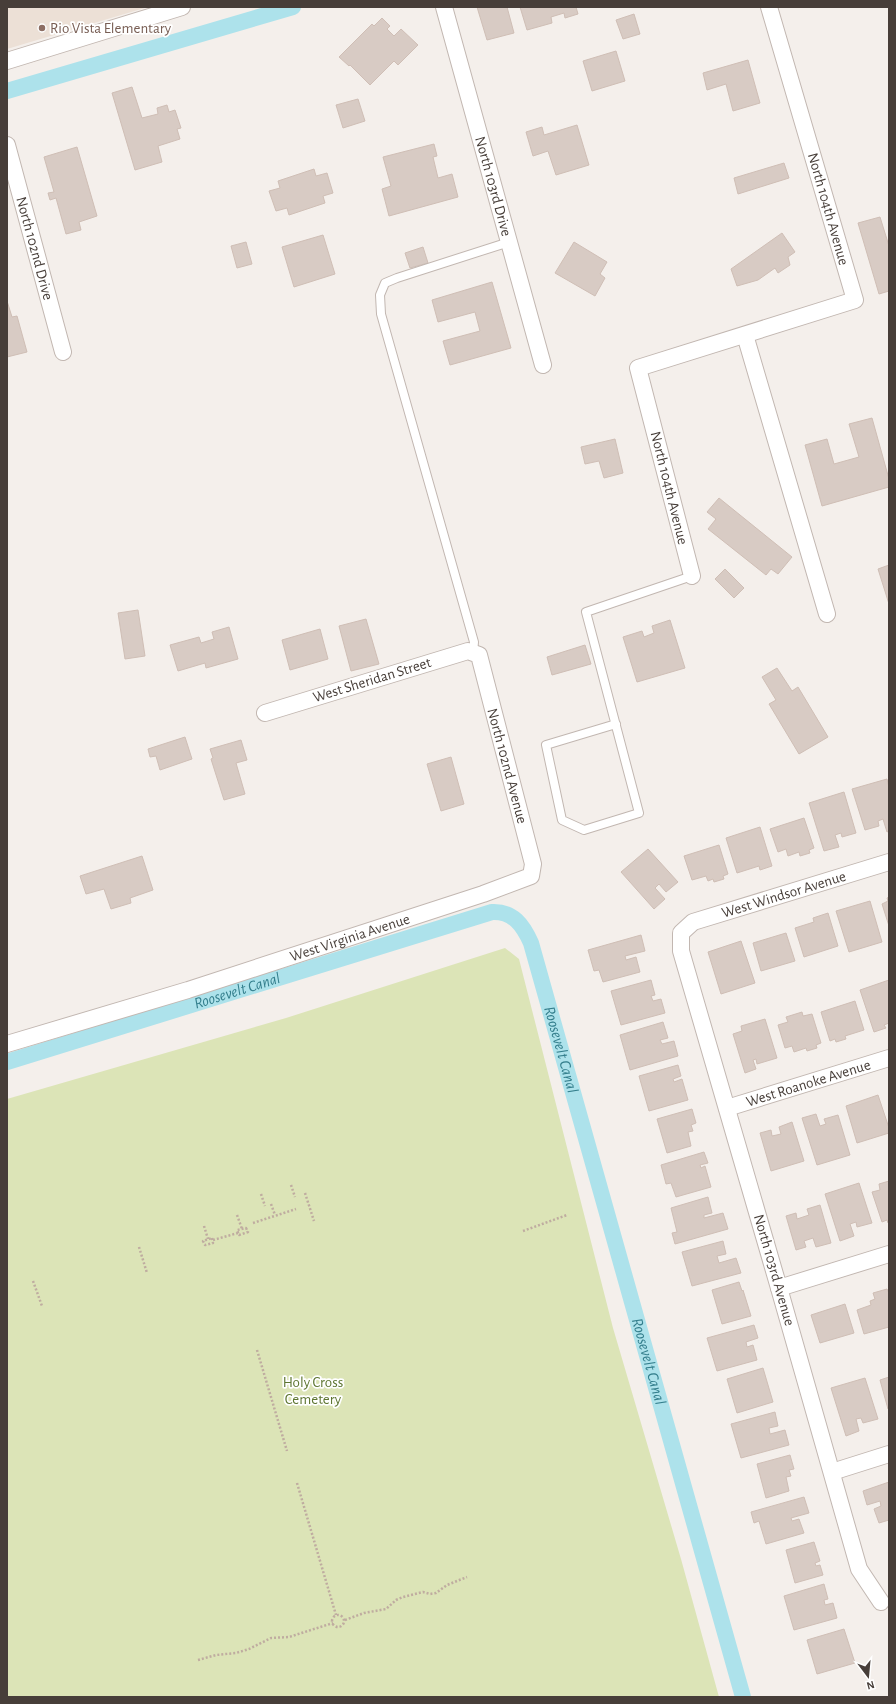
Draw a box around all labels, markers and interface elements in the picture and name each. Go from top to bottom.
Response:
place label: Rio Vista Elementary [50,21,172,36]
marker: Rio Vista Elementary [37,23,47,33]
street label: North 103rd Drive [473,135,515,238]
street label: North 104th Avenue [805,151,851,267]
street label: North 102nd Drive [14,195,56,302]
street label: North 104th Avenue [648,430,690,546]
street label: West Sheridan Street [311,655,433,705]
street label: North 102nd Avenue [484,707,530,825]
street label: West Windsor Avenue [720,868,848,920]
street label: West Virginia Avenue [288,911,412,964]
water label: Roosevelt Canal [192,970,282,1012]
water label: Roosevelt Canal [541,1004,581,1095]
street label: West Roanoke Avenue [744,1057,872,1109]
street label: North 103rd Avenue [751,1213,797,1327]
water label: Roosevelt Canal [629,1316,668,1407]
park label: Holy Cross Cemetery [283,1375,343,1407]
north arrow [848,1656,888,1696]
text: N [865,1679,876,1691]

